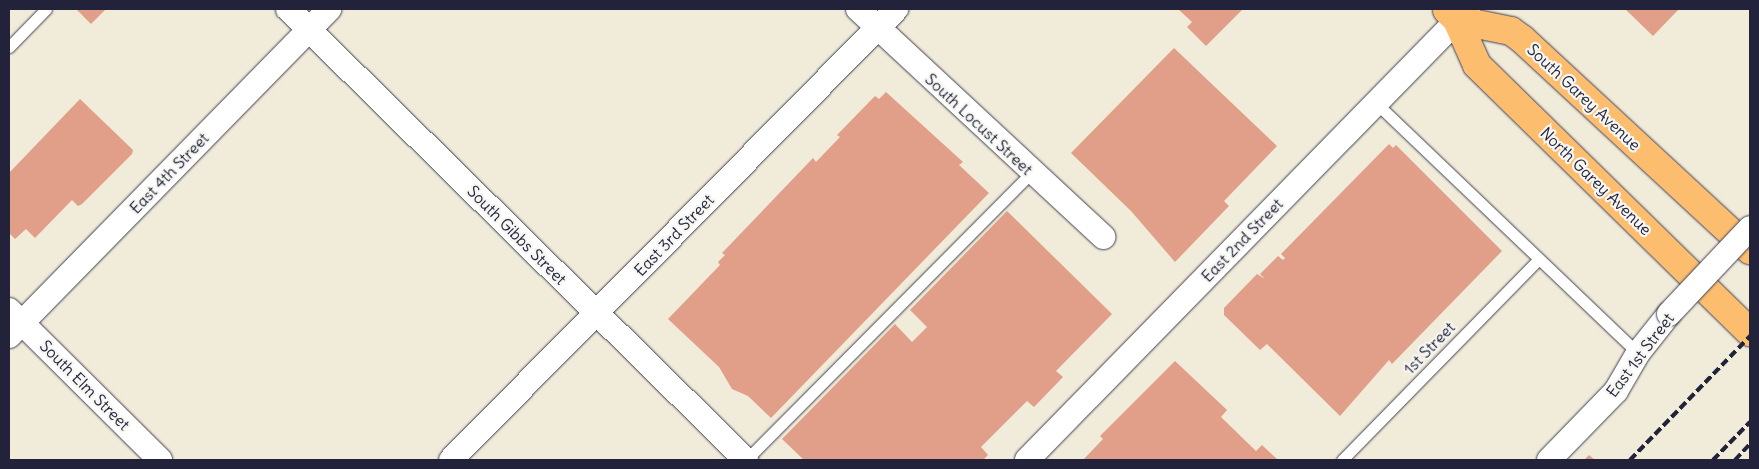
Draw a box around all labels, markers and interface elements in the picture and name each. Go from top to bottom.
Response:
street label: South Garey Avenue [1523,40,1645,154]
street label: South Locust Street [921,69,1037,179]
street label: North Garey Avenue [1537,123,1655,239]
street label: East 4th Street [126,129,212,217]
street label: South Gibbs Street [463,181,571,289]
street label: East 3rd Street [630,190,718,280]
street label: East 2nd Street [1197,194,1287,286]
street label: East 1st Street [1602,309,1678,401]
street label: 1st Street [1399,318,1459,378]
street label: South Elm Street [36,336,134,434]

